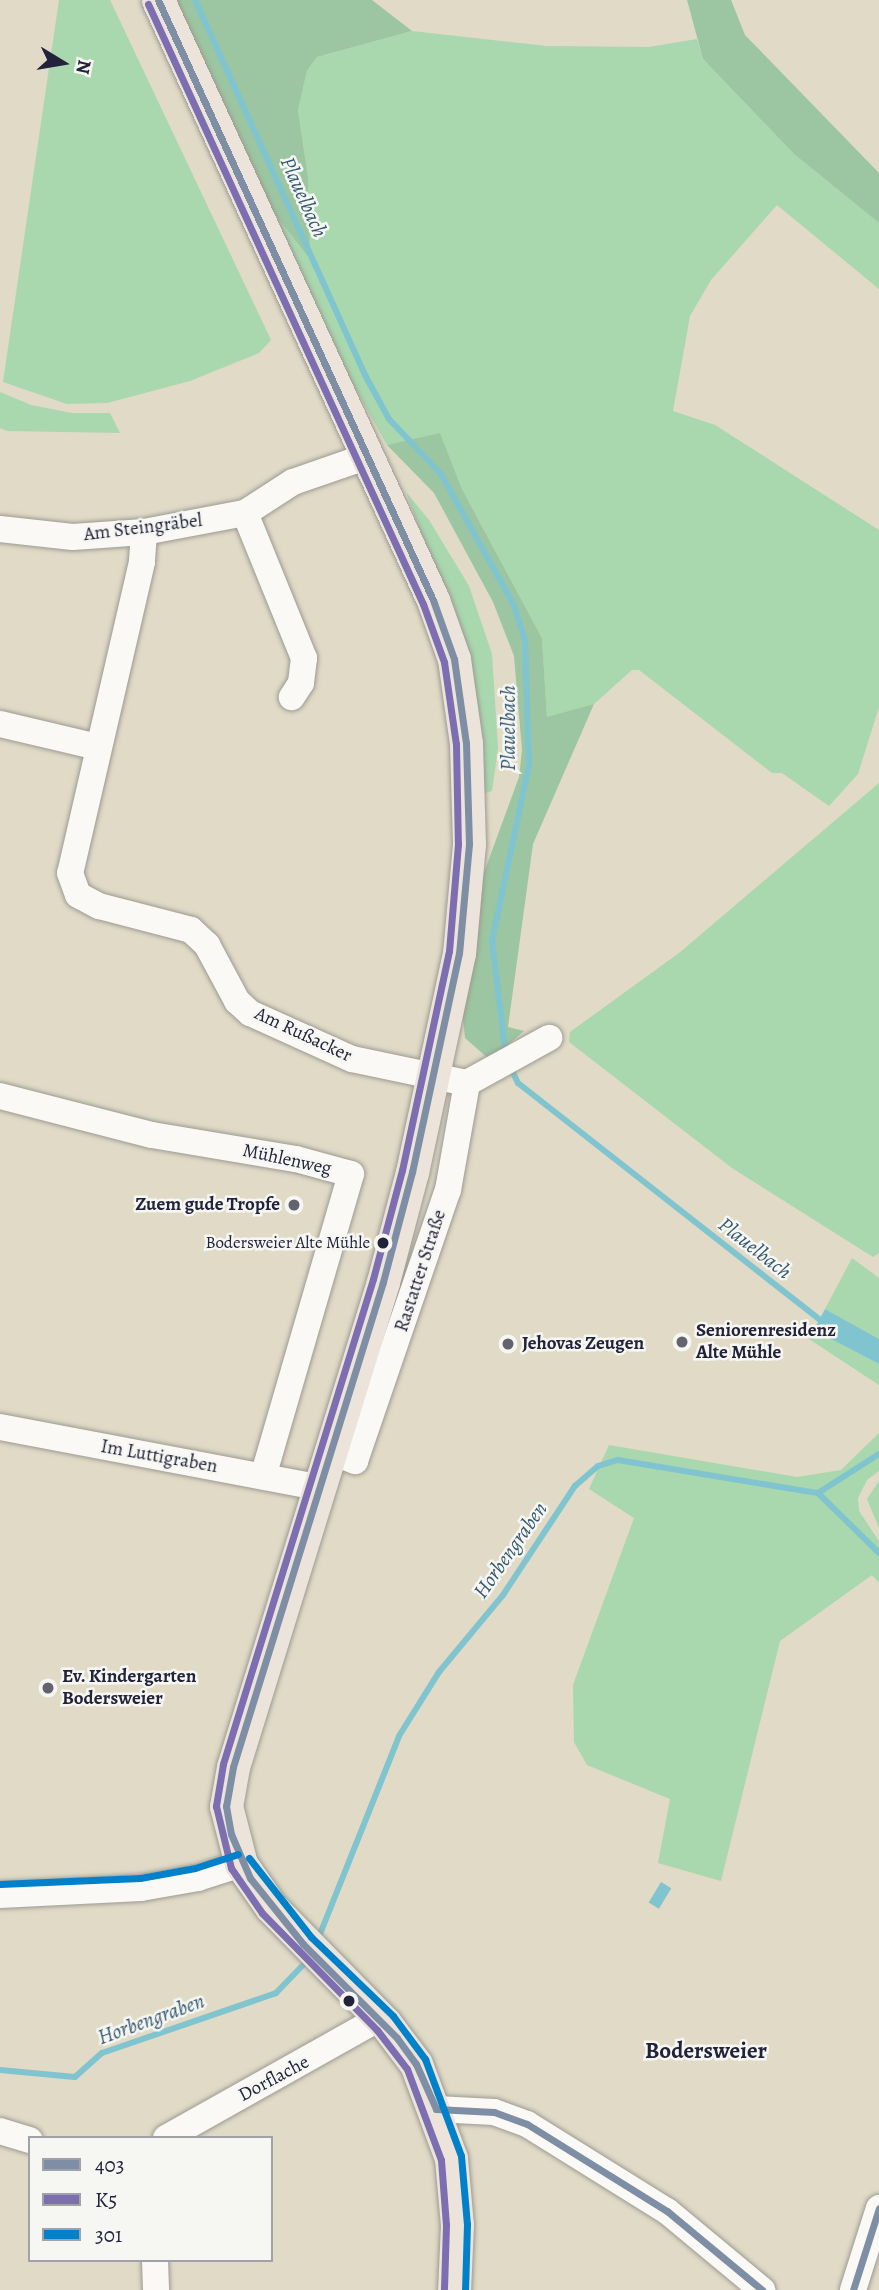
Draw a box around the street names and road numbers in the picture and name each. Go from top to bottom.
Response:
street label: Am Steingräbel [82,509,204,547]
street label: Am Rußacker [251,1003,355,1067]
street label: Mühlenweg [240,1139,334,1181]
street label: Rastatter Straße [391,1207,451,1335]
street label: Im Luttigraben [99,1436,219,1478]
street label: Dorflache [235,2051,313,2107]

